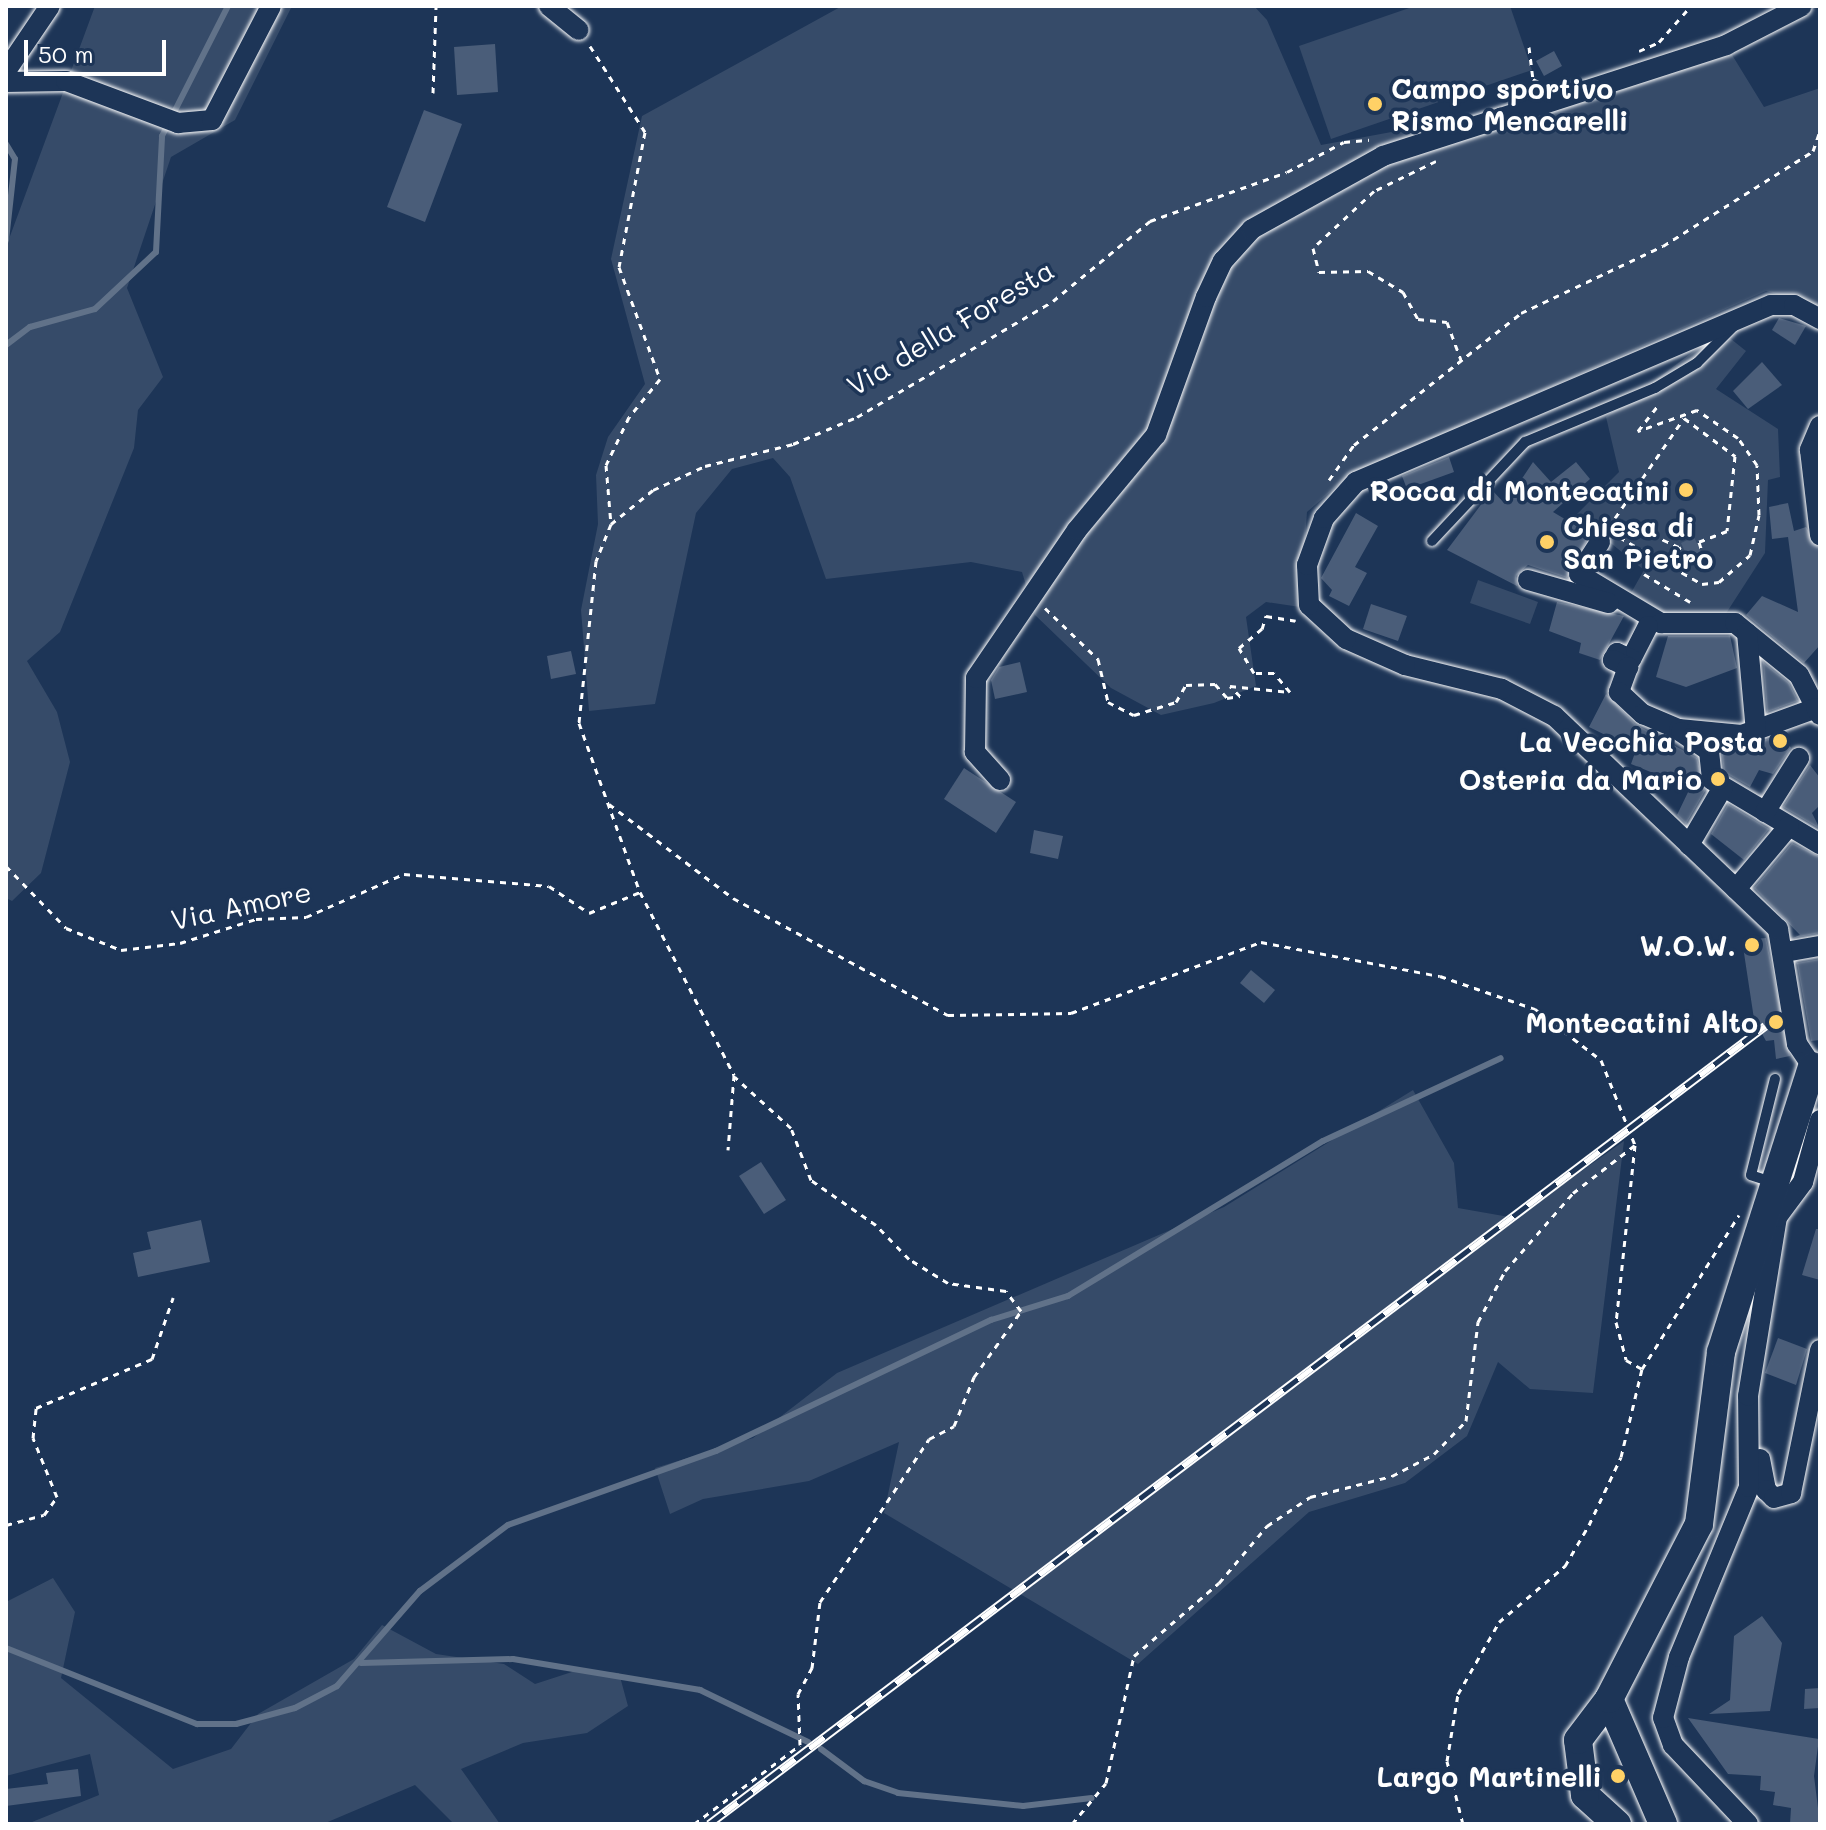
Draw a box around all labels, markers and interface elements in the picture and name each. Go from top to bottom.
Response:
scale bar [28,24,170,74]
text: 50 m [38,38,94,69]
place label: Campo sportivo Rismo Mencarelli [1391,71,1628,137]
marker: Campo sportivo Rismo Mencarelli [1366,95,1384,113]
street label: Via della Foresta [840,252,1060,402]
place label: Rocca di Montecatini [1369,473,1670,507]
marker: Rocca di Montecatini [1677,481,1695,499]
place label: Chiesa di San Pietro [1563,509,1713,575]
marker: Chiesa di San Pietro [1538,533,1556,551]
place label: La Vecchia Posta [1519,724,1764,758]
marker: La Vecchia Posta [1771,732,1789,750]
place label: Osteria da Mario [1459,762,1702,796]
marker: Osteria da Mario [1709,770,1727,788]
street label: Via Amore [168,874,314,936]
place label: W.O.W. [1640,928,1736,962]
marker: W.O.W. [1743,936,1761,954]
place label: Montecatini Alto [1525,1005,1758,1039]
marker: Montecatini Alto [1765,1011,1787,1033]
place label: Largo Martinelli [1377,1759,1602,1793]
marker: Largo Martinelli [1609,1767,1627,1785]

